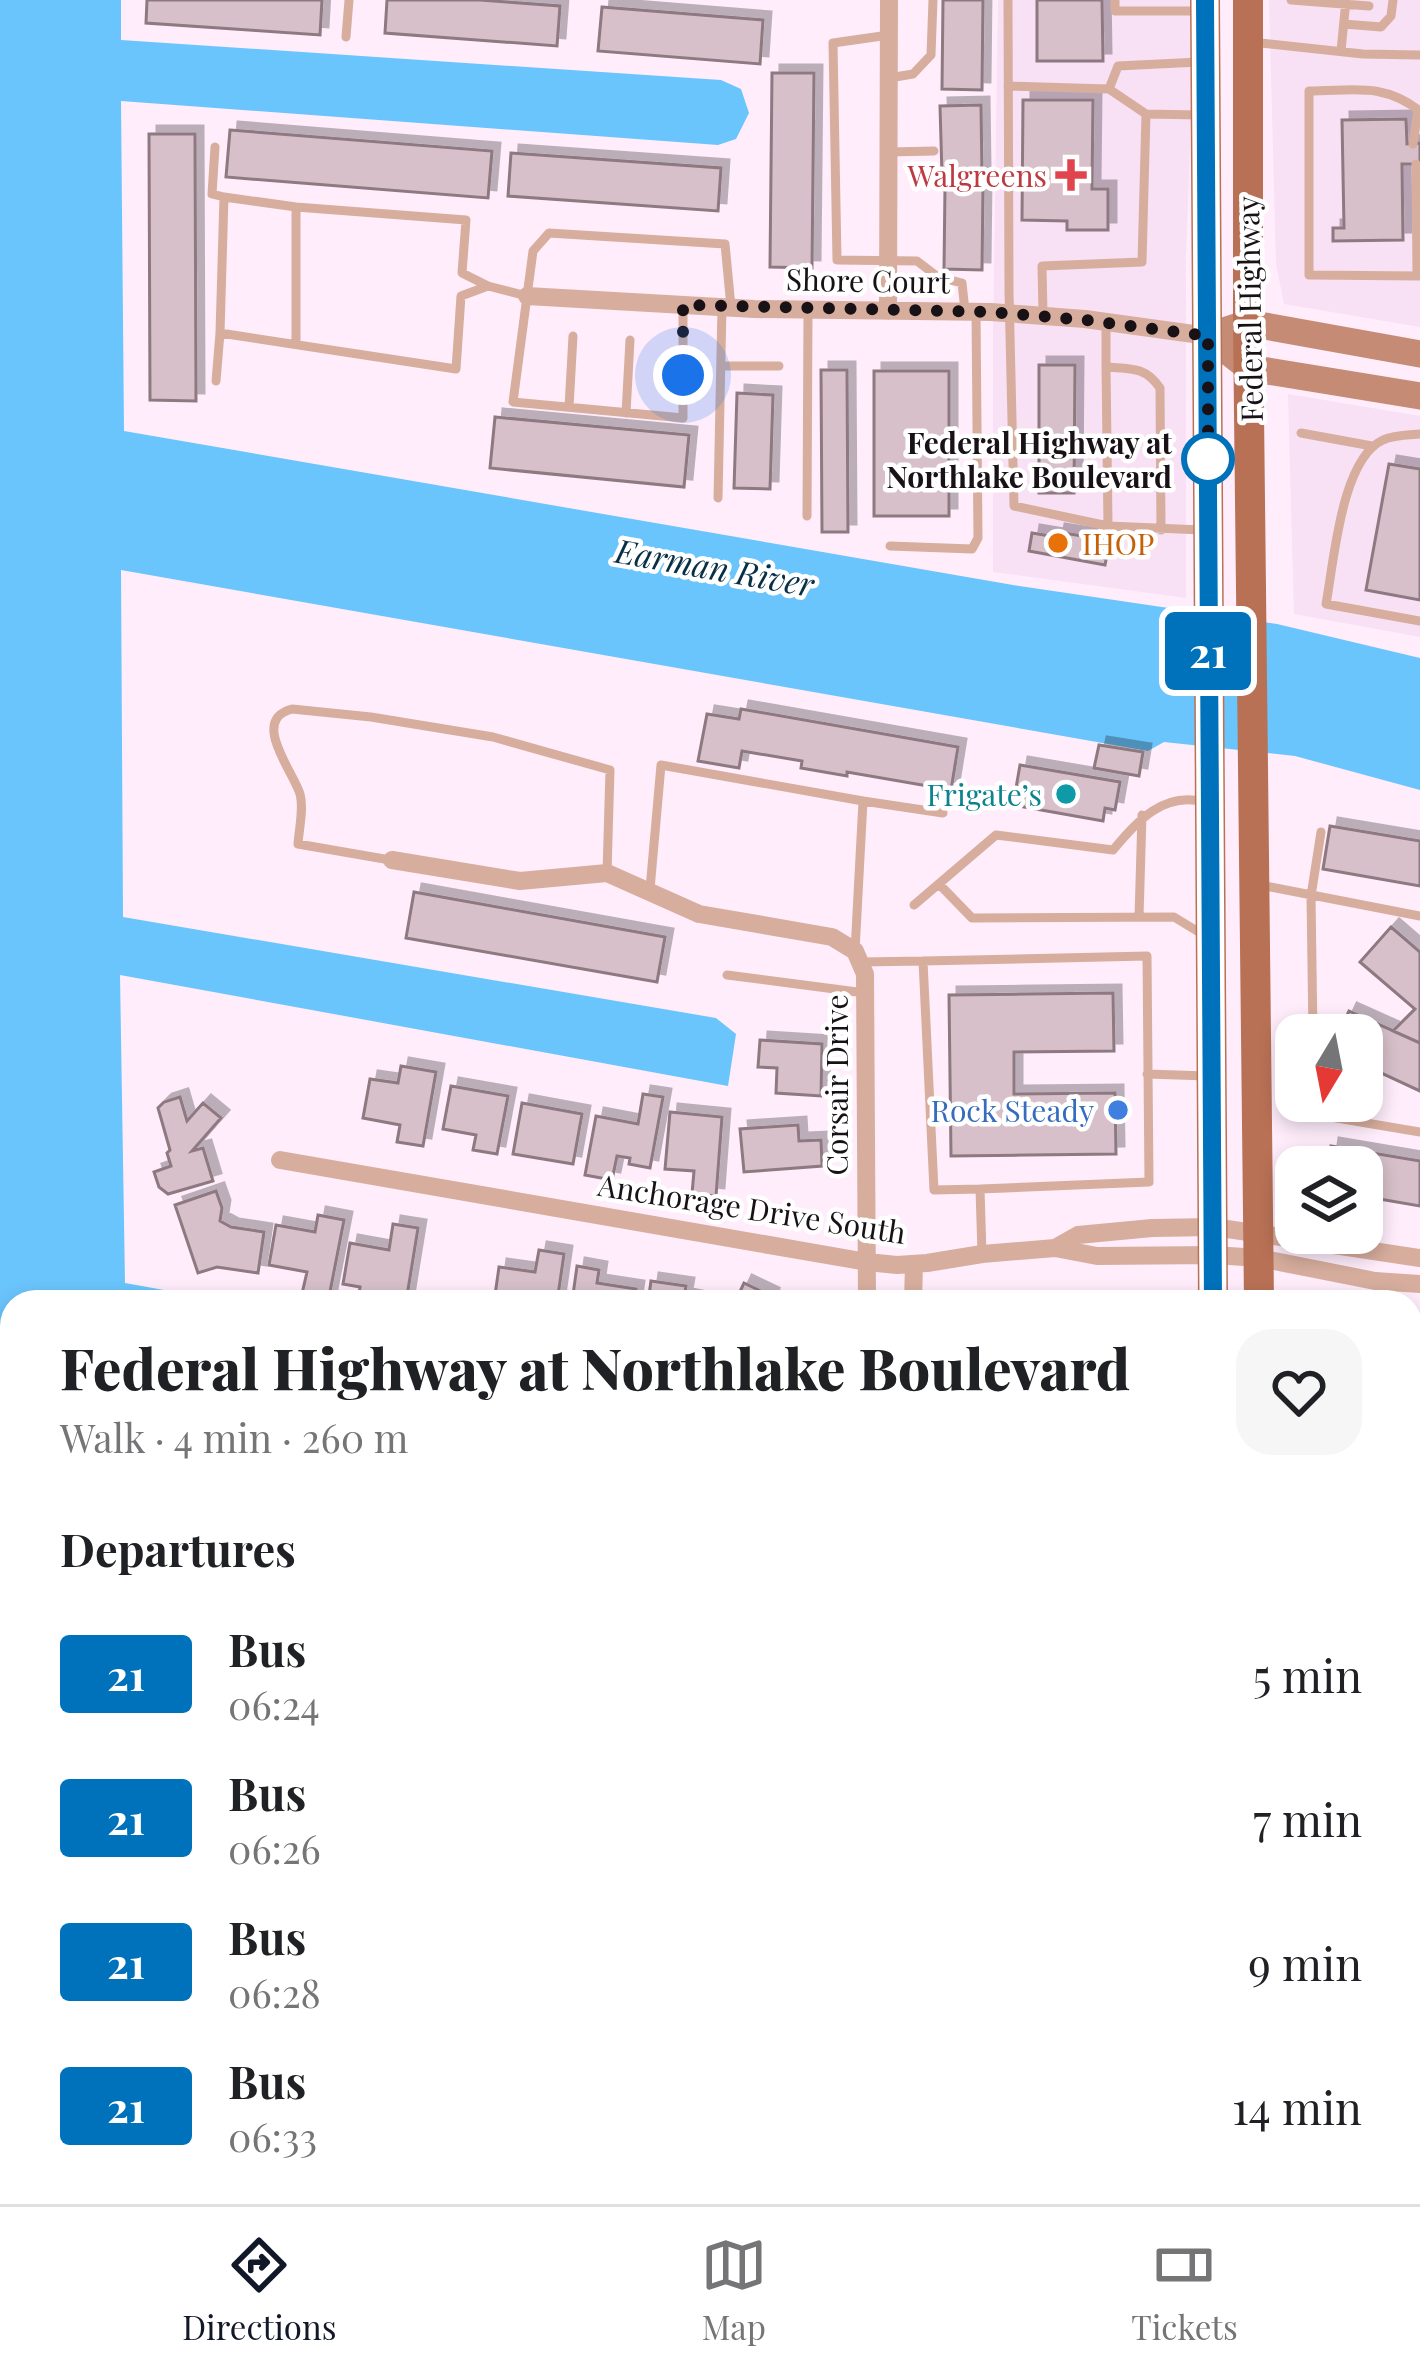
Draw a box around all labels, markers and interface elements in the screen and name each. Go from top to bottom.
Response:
place label: Walgreens [907,155,1047,195]
marker: Walgreens [1058,162,1084,188]
street label: Federal Highway [1227,196,1271,422]
street label: Shore Court [786,259,951,301]
your location [653,345,713,405]
place label: Federal Highway at Northlake Boulevard [886,422,1172,496]
marker: Federal Highway at Northlake Boulevard [1183,434,1233,484]
place label: IHOP [1082,523,1154,563]
water label: Earman River [610,527,819,605]
marker: IHOP [1045,530,1071,556]
line badge: 21 [1154,612,1262,690]
text: 21 [1189,623,1227,679]
place label: Frigate’s [927,774,1042,814]
marker: Frigate’s [1053,781,1079,807]
street label: Corsair Drive [816,994,856,1176]
north arrow [1275,1014,1383,1122]
map controls [1275,1014,1383,1254]
place label: Rock Steady [930,1090,1094,1130]
marker: Rock Steady [1105,1097,1131,1123]
button: layers [1275,1146,1383,1254]
street label: Anchorage Drive South [594,1164,909,1252]
text: Federal Highway at Northlake Boulevard [60,1328,1130,1404]
button: heart [1236,1329,1362,1455]
text: Walk · 4 min · 260 m [60,1411,408,1463]
text: Departures [60,1518,296,1578]
text: Bus [228,1618,306,1678]
text: 5 min [1253,1644,1362,1704]
text: 21 [107,1646,145,1702]
text: 06:24 [228,1678,320,1730]
text: Bus [228,1762,306,1822]
text: 7 min [1253,1788,1362,1848]
text: 21 [107,1790,145,1846]
text: 06:26 [228,1822,321,1874]
text: Bus [228,1906,306,1966]
text: 9 min [1248,1932,1362,1992]
text: 21 [107,1934,145,1990]
text: 06:28 [228,1966,321,2018]
text: Bus [228,2050,306,2110]
text: 14 min [1232,2076,1362,2136]
text: 21 [107,2078,145,2134]
text: 06:33 [228,2110,317,2162]
tab: Directions [182,2232,336,2348]
tab: Map [701,2232,767,2348]
tab: Tickets [1131,2232,1238,2348]

